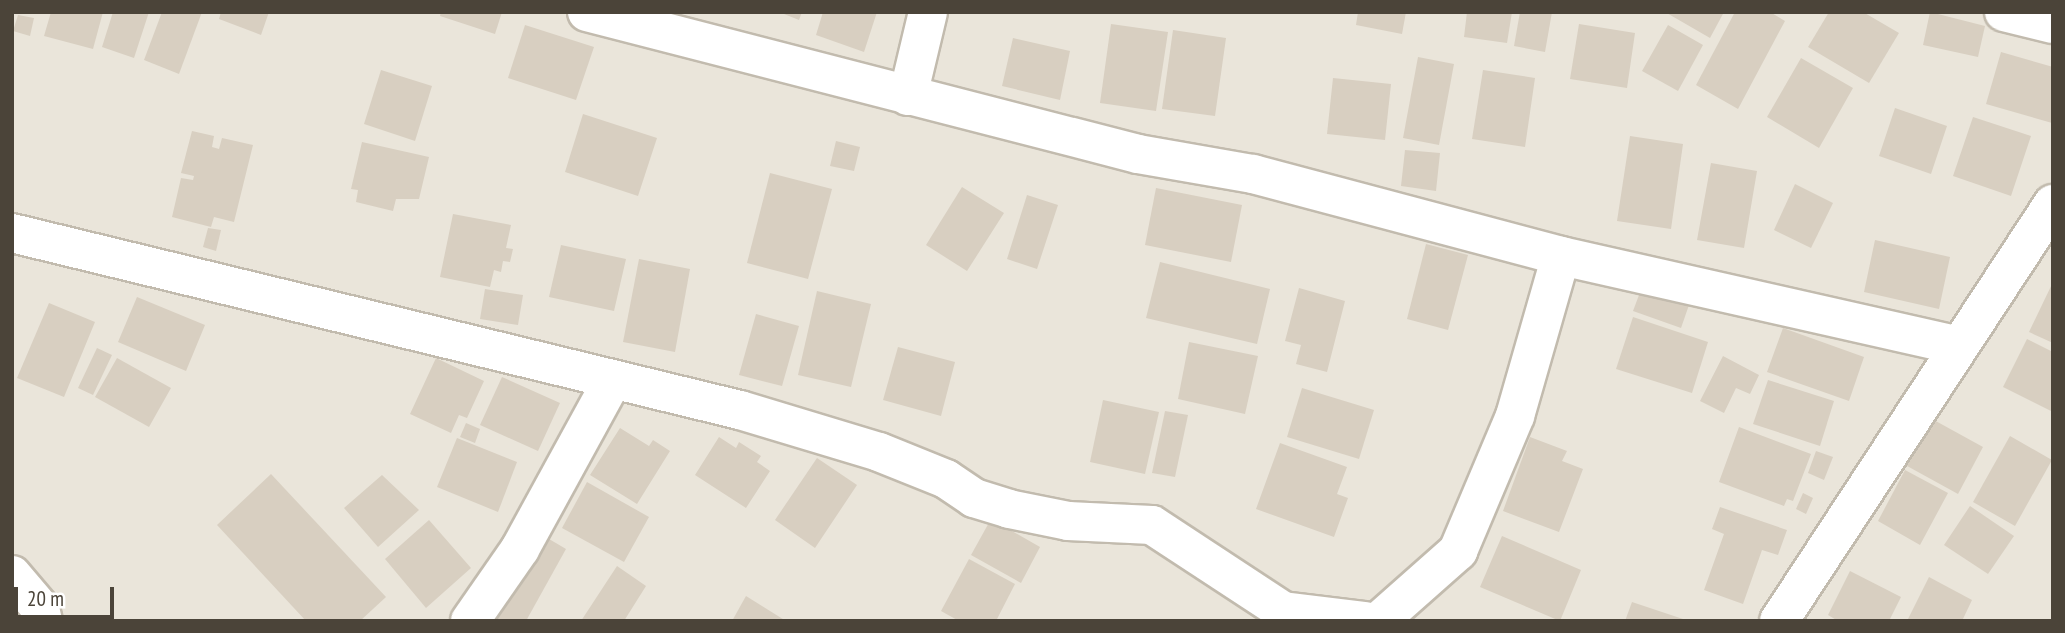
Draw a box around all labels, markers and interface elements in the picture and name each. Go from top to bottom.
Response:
scale bar [18,574,117,618]
text: 20 m [27,585,64,612]

